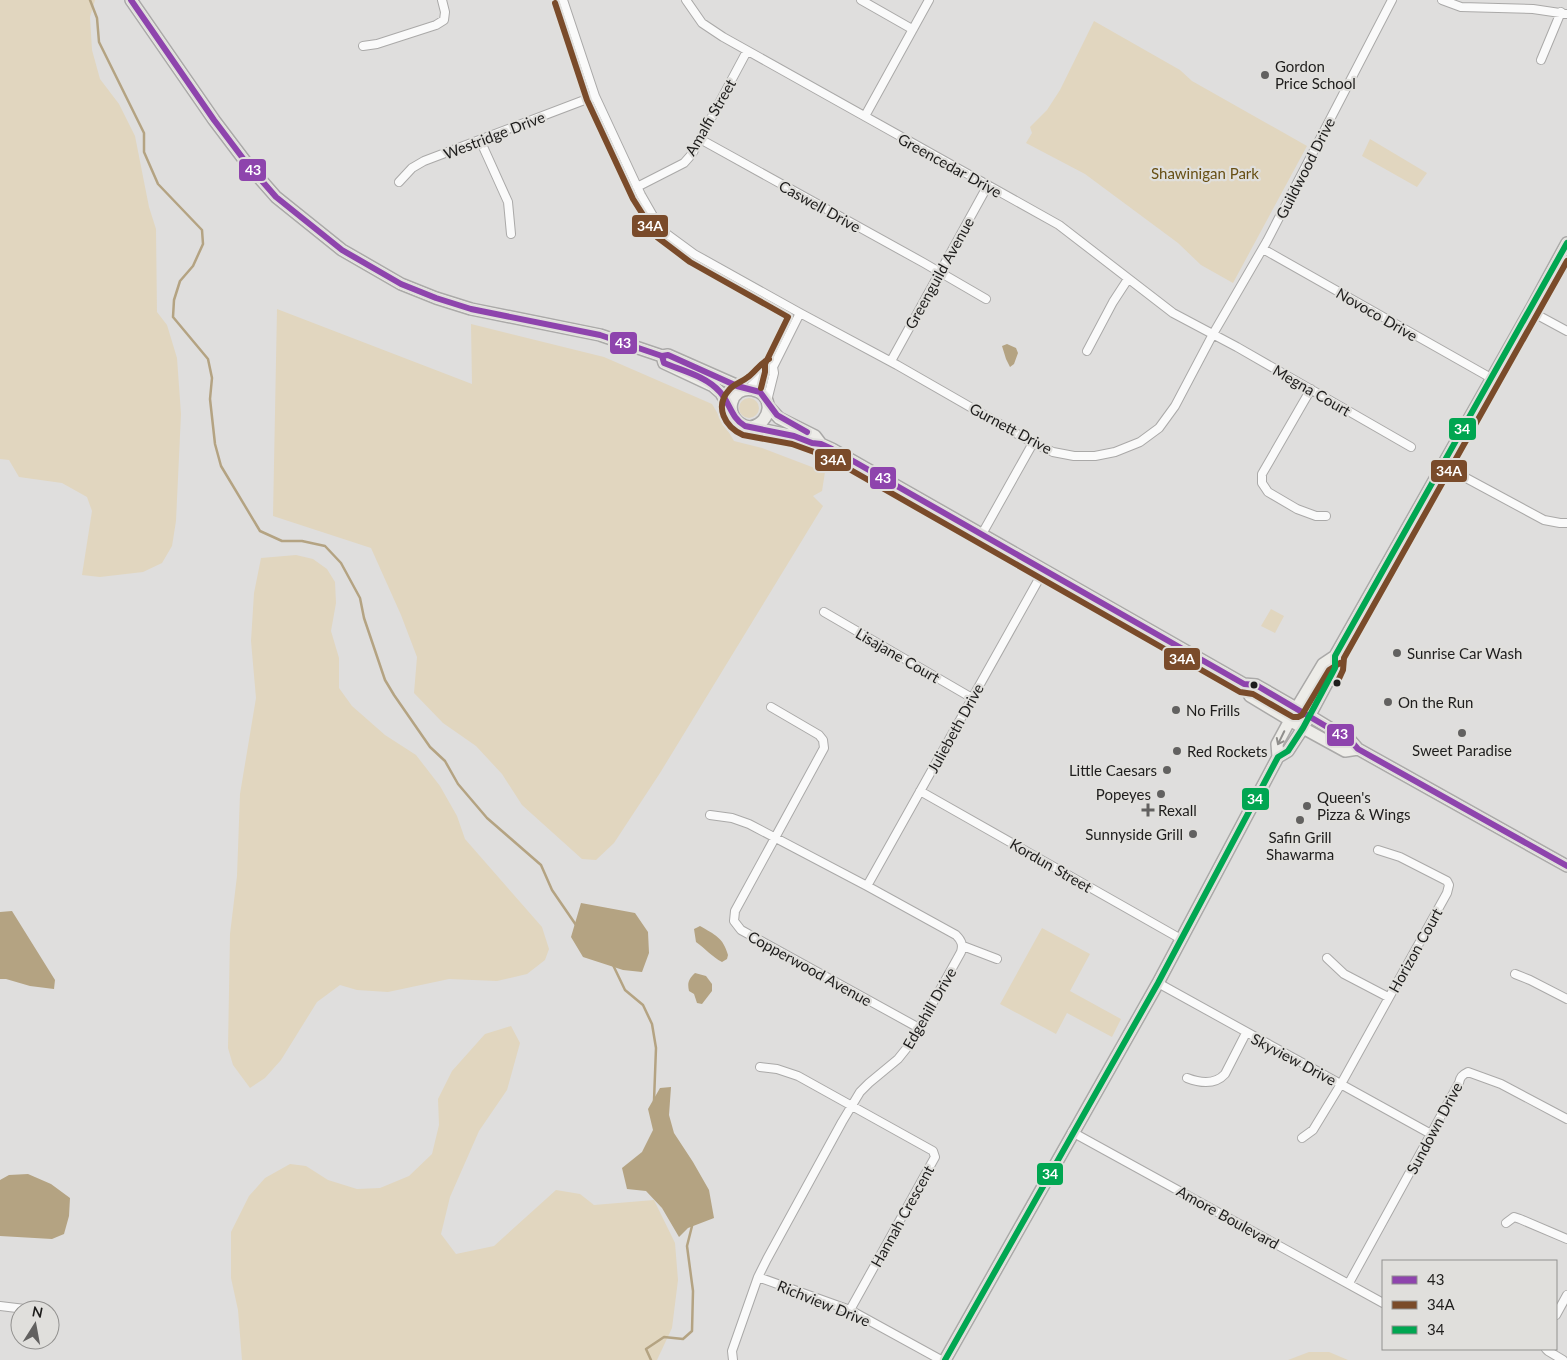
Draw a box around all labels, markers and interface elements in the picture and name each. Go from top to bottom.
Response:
place label: Gordon Price School [1275,57,1356,92]
marker: Gordon Price School [1259,69,1271,81]
street label: Amalfi Street [681,75,739,158]
street label: Westridge Drive [441,107,547,163]
street label: Guildwood Drive [1272,114,1338,222]
street label: Greencedar Drive [895,129,1005,201]
line badge: 43 [238,158,267,182]
text: 43 [245,161,261,178]
park label: Shawinigan Park [1151,164,1259,182]
street label: Caswell Drive [776,176,864,236]
line badge: 34A [631,214,669,238]
street label: Greenguild Avenue [901,214,977,332]
text: 34A [637,217,663,234]
street label: Novoco Drive [1333,284,1421,345]
line badge: 43 [609,331,638,355]
text: 43 [615,334,631,351]
street label: Megna Court [1270,361,1355,420]
street label: Gurnett Drive [967,399,1055,457]
line badge: 34 [1448,417,1477,441]
text: 34 [1454,420,1470,437]
line badge: 34A [814,448,852,472]
text: 34A [820,451,846,468]
line badge: 34A [1430,459,1468,483]
text: 34A [1436,462,1462,479]
line badge: 43 [869,466,897,490]
text: 43 [875,469,891,486]
street label: Lisajane Court [853,624,944,687]
place label: Sunrise Car Wash [1407,644,1522,662]
line badge: 34A [1163,647,1201,671]
marker: Sunrise Car Wash [1391,647,1403,659]
text: 34A [1169,650,1195,667]
unlabelled marker [1332,678,1342,688]
street label: Juliebeth Drive [923,680,987,776]
unlabelled marker [1249,680,1259,690]
place label: On the Run [1398,693,1473,711]
marker: On the Run [1382,696,1394,708]
place label: No Frills [1186,701,1240,719]
marker: No Frills [1170,704,1182,716]
line badge: 43 [1326,723,1355,747]
text: 43 [1332,725,1348,742]
marker: Sweet Paradise [1456,727,1468,739]
one-way arrow [1276,730,1286,745]
place label: Sweet Paradise [1412,741,1512,759]
place label: Red Rockets [1187,742,1268,760]
marker: Red Rockets [1171,745,1183,757]
place label: Little Caesars [1069,761,1157,779]
marker: Little Caesars [1161,764,1173,776]
place label: Popeyes [1096,785,1151,803]
line badge: 34 [1241,787,1270,811]
marker: Popeyes [1155,788,1167,800]
place label: Queen's Pizza & Wings [1317,788,1410,823]
text: 34 [1247,790,1263,807]
marker: Queen's Pizza & Wings [1301,800,1313,812]
place label: Rexall [1158,801,1197,819]
marker: Rexall [1142,804,1154,816]
marker: Safin Grill Shawarma [1294,814,1306,826]
place label: Sunnyside Grill [1085,825,1183,843]
marker: Sunnyside Grill [1187,828,1199,840]
place label: Safin Grill Shawarma [1266,828,1334,863]
street label: Kordun Street [1007,834,1096,896]
street label: Horizon Court [1384,904,1446,995]
street label: Copperwood Avenue [745,927,875,1010]
street label: Edgehill Drive [898,964,960,1052]
street label: Skyview Drive [1248,1029,1340,1089]
street label: Sundown Drive [1402,1079,1466,1177]
street label: Hannah Crescent [867,1162,938,1270]
line badge: 34 [1036,1162,1064,1186]
text: 34 [1042,1165,1058,1182]
street label: Amore Boulevard [1174,1181,1282,1253]
legend [1382,1260,1557,1350]
text: 43 [1427,1270,1444,1288]
street label: Richview Drive [775,1276,873,1330]
text: 34A [1427,1295,1455,1313]
north arrow [10,1300,60,1350]
text: N [31,1302,44,1321]
text: 34 [1427,1320,1445,1338]

